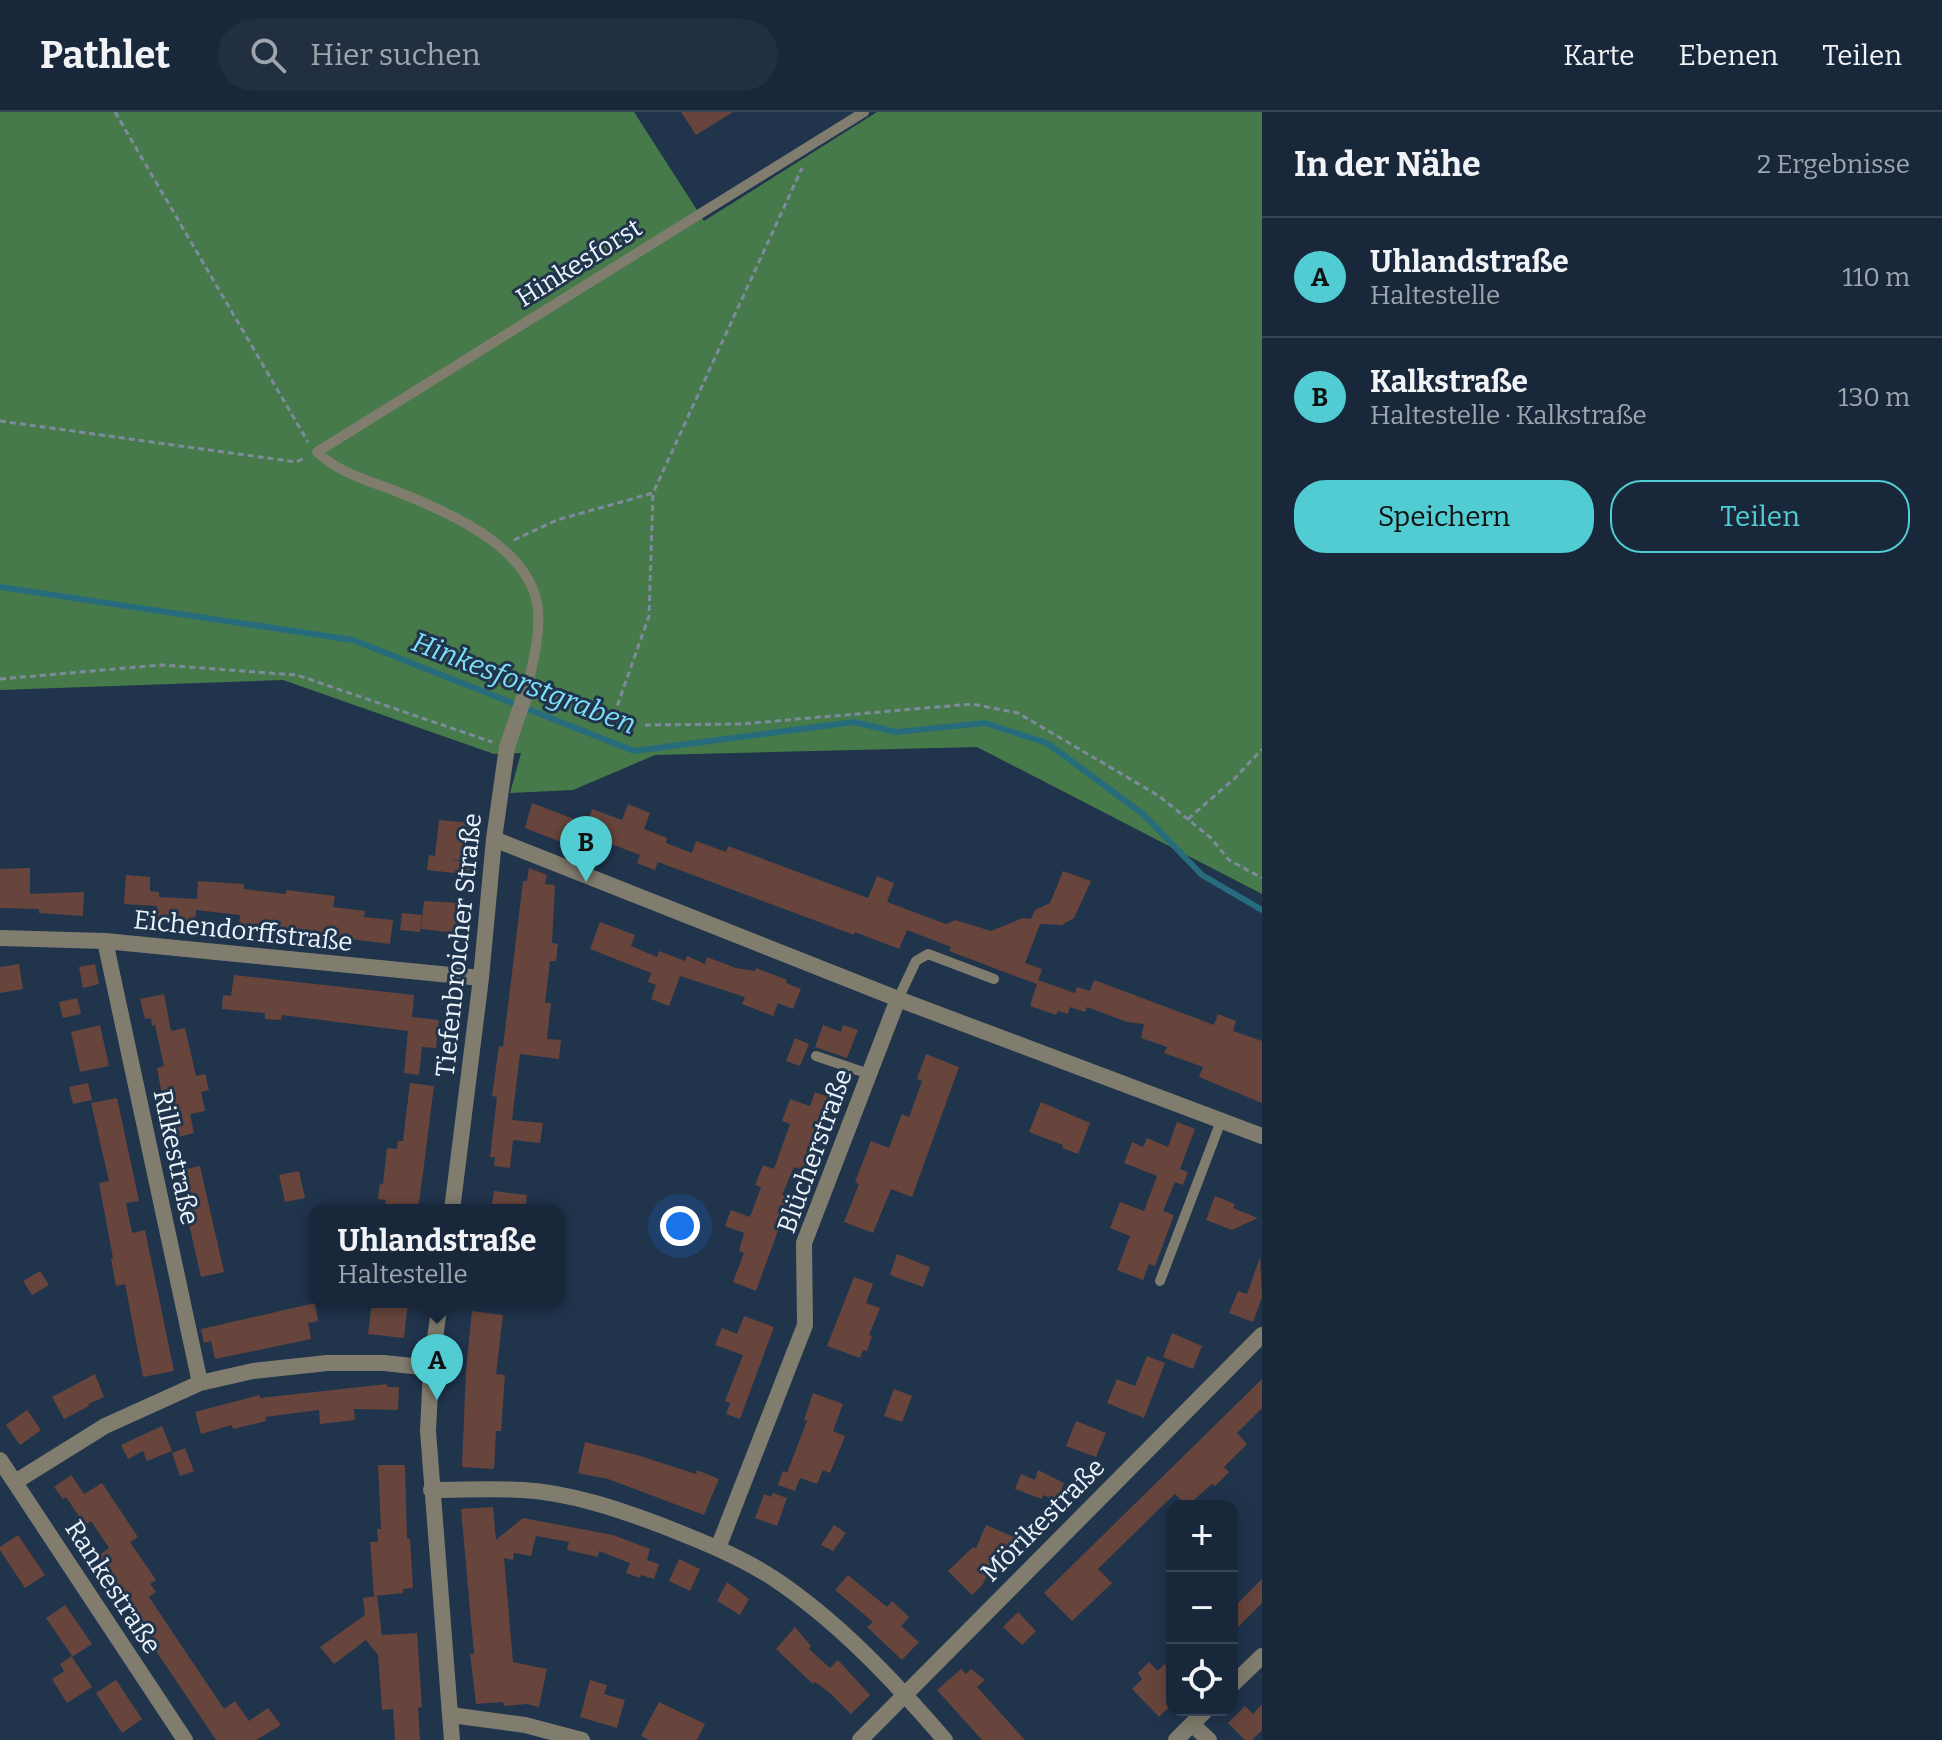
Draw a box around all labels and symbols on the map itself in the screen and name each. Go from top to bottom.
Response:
street label: Hinkesforst [511,212,648,314]
water label: Hinkesforstgraben [407,625,641,741]
street label: Tiefenbroicher Straße [430,812,488,1078]
pin: B [560,816,612,882]
street label: Eichendorffstraße [132,904,354,958]
street label: Blücherstraße [771,1065,859,1237]
street label: Rilkestraße [147,1086,205,1228]
your location [660,1206,700,1246]
pin: A [411,1334,463,1400]
street label: Mörikestraße [975,1452,1111,1588]
street label: Rankestraße [58,1514,168,1660]

